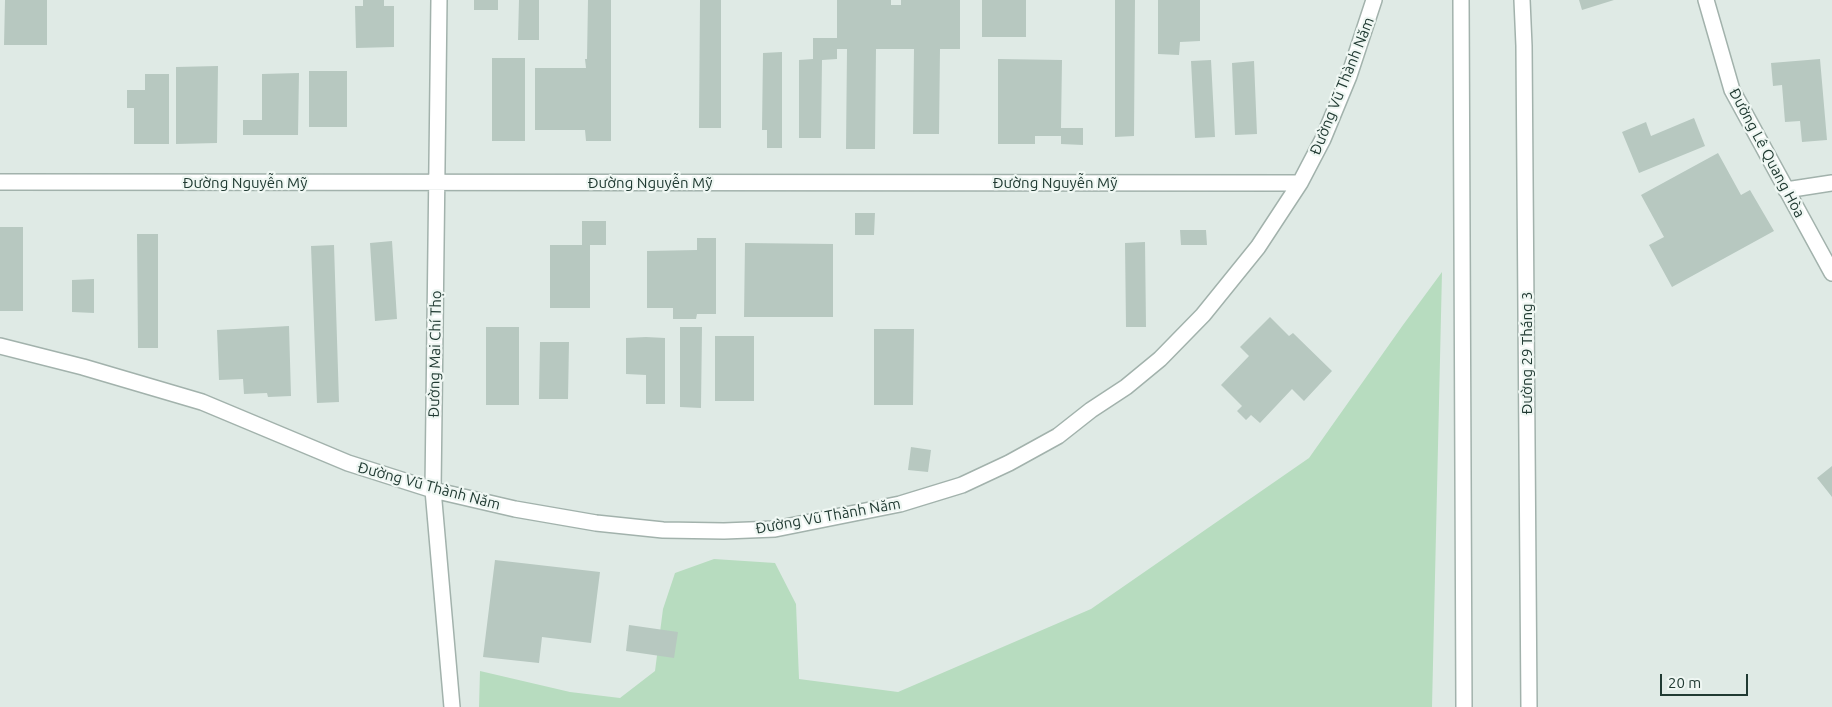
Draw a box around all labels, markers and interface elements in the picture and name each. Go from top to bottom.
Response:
street label: Đường Vũ Thành Năm [1306,15,1378,157]
street label: Đường Lê Quang Hòa [1725,85,1809,221]
street label: Đường Nguyễn Mỹ [183,174,307,192]
street label: Đường Nguyễn Mỹ [588,174,712,192]
street label: Đường Nguyễn Mỹ [993,174,1117,192]
street label: Đường Mai Chí Thọ [425,290,445,418]
street label: Đường 29 Tháng 3 [1518,291,1536,415]
street label: Đường Vũ Thành Năm [356,458,502,514]
street label: Đường Vũ Thành Năm [754,494,902,538]
scale bar [1662,664,1750,696]
text: 20 m [1668,674,1701,691]

